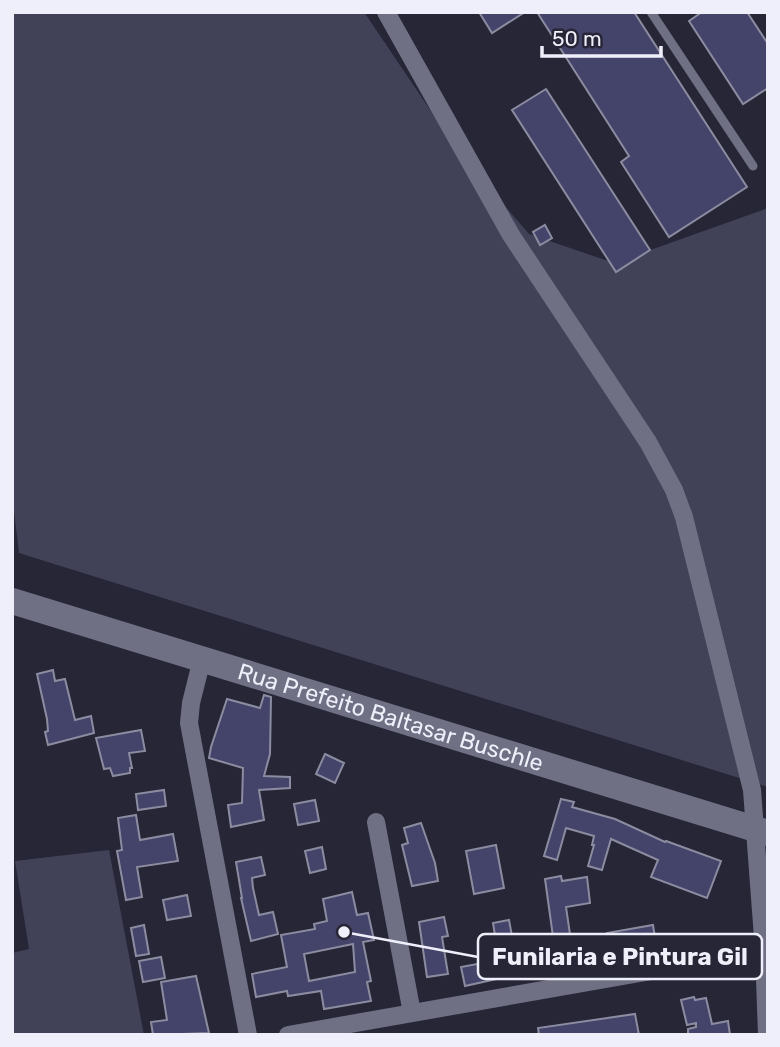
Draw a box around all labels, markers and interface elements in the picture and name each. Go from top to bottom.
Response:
scale bar [542,14,661,58]
text: 50 m [552,26,602,51]
street label: Rua Prefeito Baltasar Buschle [234,657,547,777]
callout: Funilaria e Pintura Gil [478,934,762,979]
text: Funilaria e Pintura Gil [492,943,748,971]

